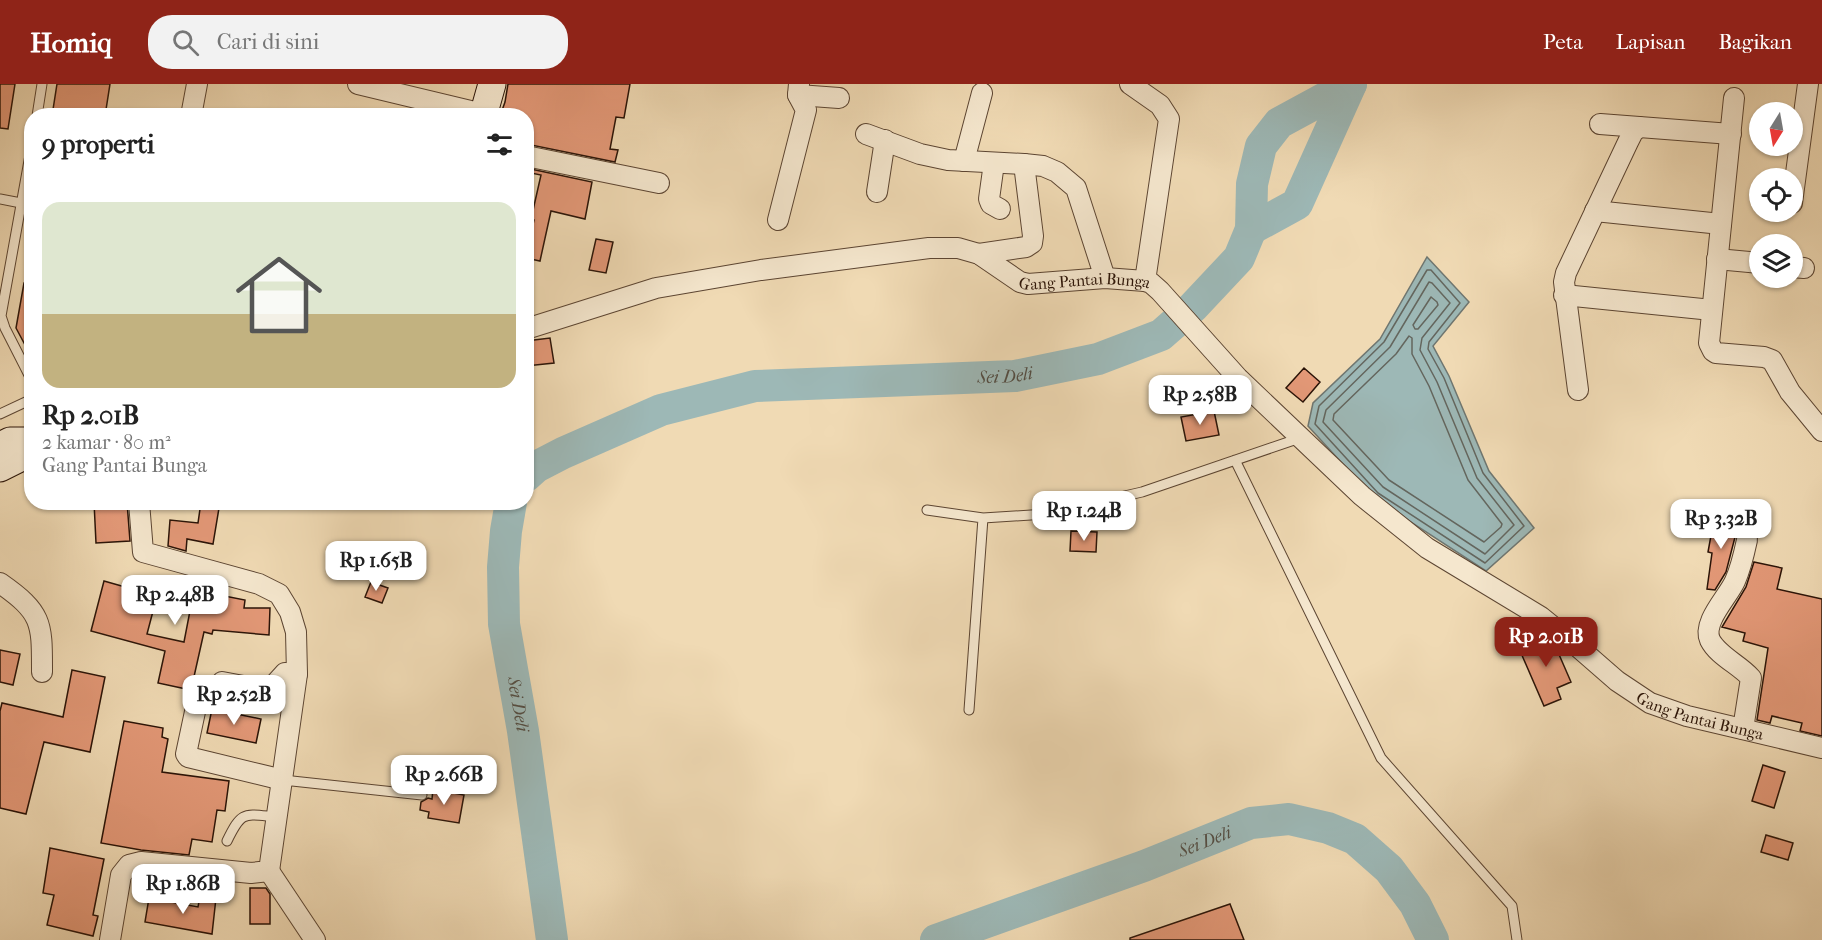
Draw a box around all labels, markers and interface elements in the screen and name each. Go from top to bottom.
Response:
search box [148,15,568,69]
text: Homiq [30,26,112,59]
icon: search [169,26,202,59]
text: Cari di sini [217,29,319,55]
text: Peta [1543,30,1583,54]
text: Lapisan [1616,30,1685,54]
text: Bagikan [1718,30,1792,54]
north arrow [1749,102,1803,156]
map controls [1749,102,1803,288]
icon: filters [483,128,516,161]
text: 9 properti [42,129,154,160]
button: locate [1749,168,1803,222]
button: layers [1749,234,1803,288]
icon: home [225,241,333,349]
street label: Gang Pantai Bunga [1017,268,1154,294]
water label: Sei Deli [976,362,1036,388]
pin: Rp 2.58B [1138,375,1262,426]
text: Rp 2.58B [1163,383,1237,406]
text: Rp 2.01B [42,400,139,431]
text: 2 kamar · 80 m² [42,431,171,454]
text: Gang Pantai Bunga [42,454,207,477]
pin: Rp 1.24B [1022,491,1146,542]
text: Rp 1.24B [1046,499,1122,522]
pin: Rp 3.32B [1659,499,1783,550]
text: Rp 3.32B [1684,507,1758,530]
pin: Rp 1.65B [314,541,438,592]
text: Rp 1.65B [339,549,413,572]
pin: Rp 2.48B [113,575,237,626]
text: Rp 2.48B [135,583,215,606]
pin: Rp 2.01B [1484,617,1608,668]
text: Rp 2.01B [1509,625,1583,648]
water label: Sei Deli [503,674,534,735]
pin: Rp 2.52B [172,675,296,726]
text: Rp 2.52B [197,683,271,706]
street label: Gang Pantai Bunga [1633,687,1766,744]
pin: Rp 2.66B [382,755,506,806]
text: Rp 2.66B [405,763,483,786]
water label: Sei Deli [1174,821,1236,862]
pin: Rp 1.86B [121,864,245,915]
text: Rp 1.86B [146,872,220,895]

